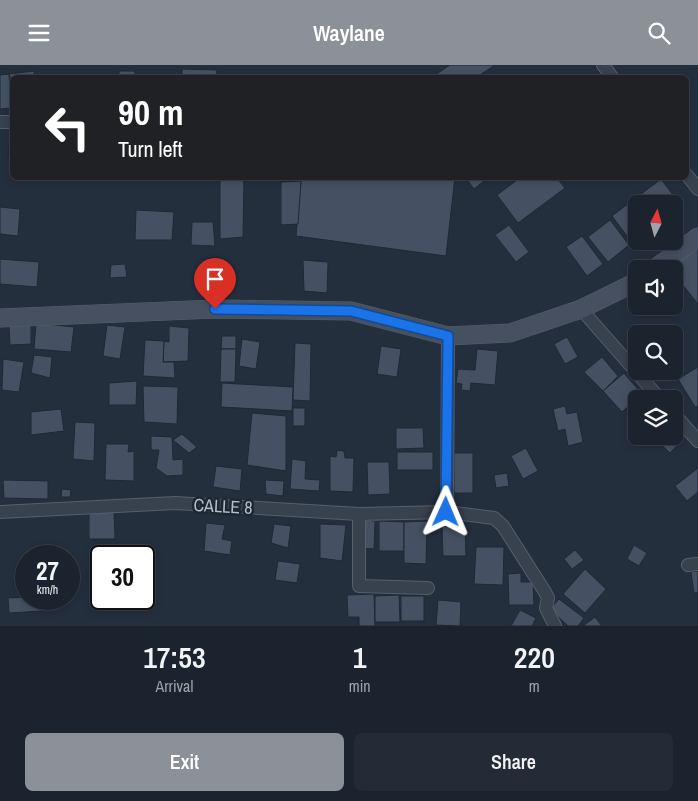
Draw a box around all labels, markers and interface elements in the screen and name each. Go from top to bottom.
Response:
text: Waylane [313,18,385,48]
icon: menu [25,19,53,47]
icon: search [645,19,673,47]
text: 90 m [118,89,183,136]
icon: left [35,95,100,160]
text: Turn left [118,134,183,164]
north arrow [628,195,682,250]
map controls [628,195,683,445]
pin [194,258,236,309]
button: sound [628,260,683,315]
icon: arrive [201,265,229,293]
button: search [628,325,683,380]
button: layers [628,390,683,445]
position arrow [419,485,471,537]
street label: CALLE 8 [193,492,253,520]
speed limit sign: 30 [90,545,155,610]
text: 27 [36,554,59,588]
text: km/h [37,582,58,598]
text: 17:53 [143,637,206,677]
text: 1 [353,637,367,677]
text: 220 [514,637,555,677]
text: Arrival [155,675,193,697]
text: min [349,675,371,697]
text: m [529,675,540,697]
button: Exit [25,733,344,791]
button: Share [354,733,673,791]

